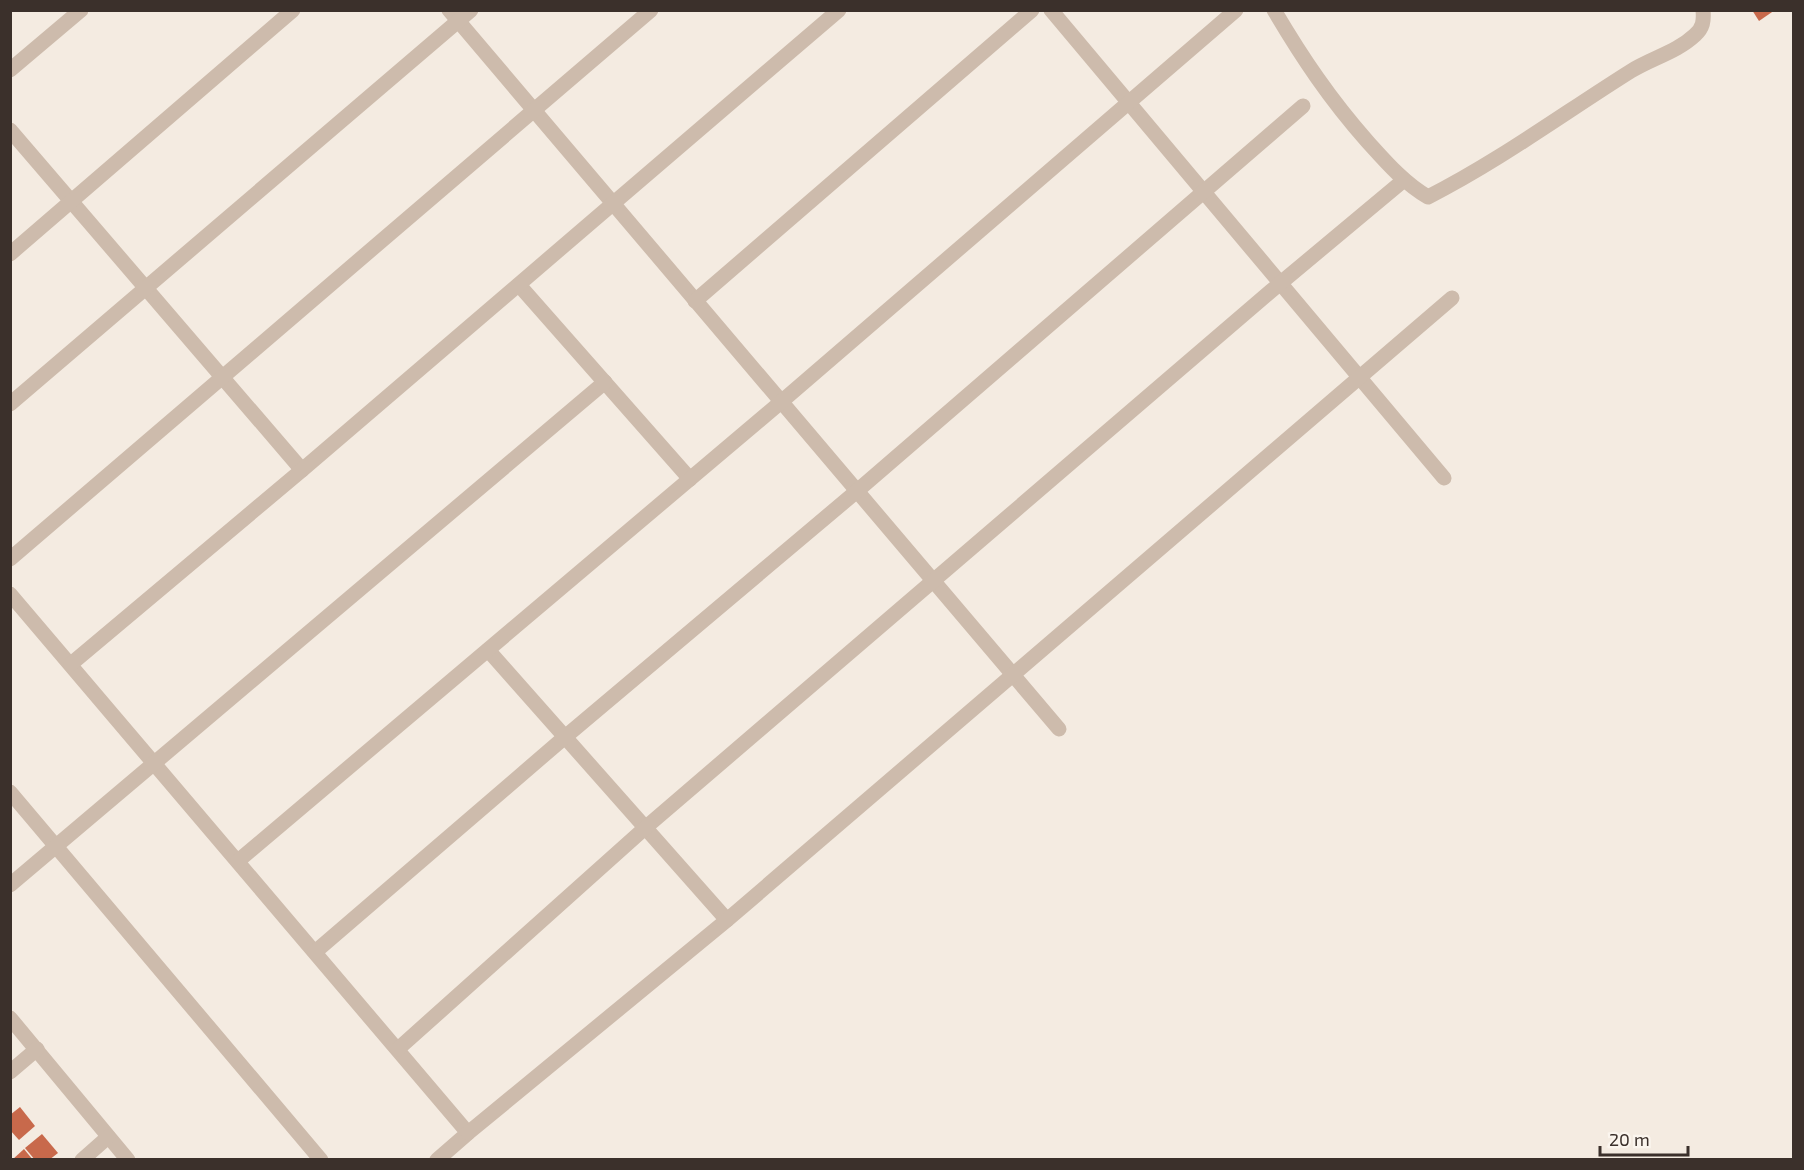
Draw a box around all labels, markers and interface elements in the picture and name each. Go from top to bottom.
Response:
scale bar [1600,1119,1688,1157]
text: 20 m [1609,1128,1650,1150]

